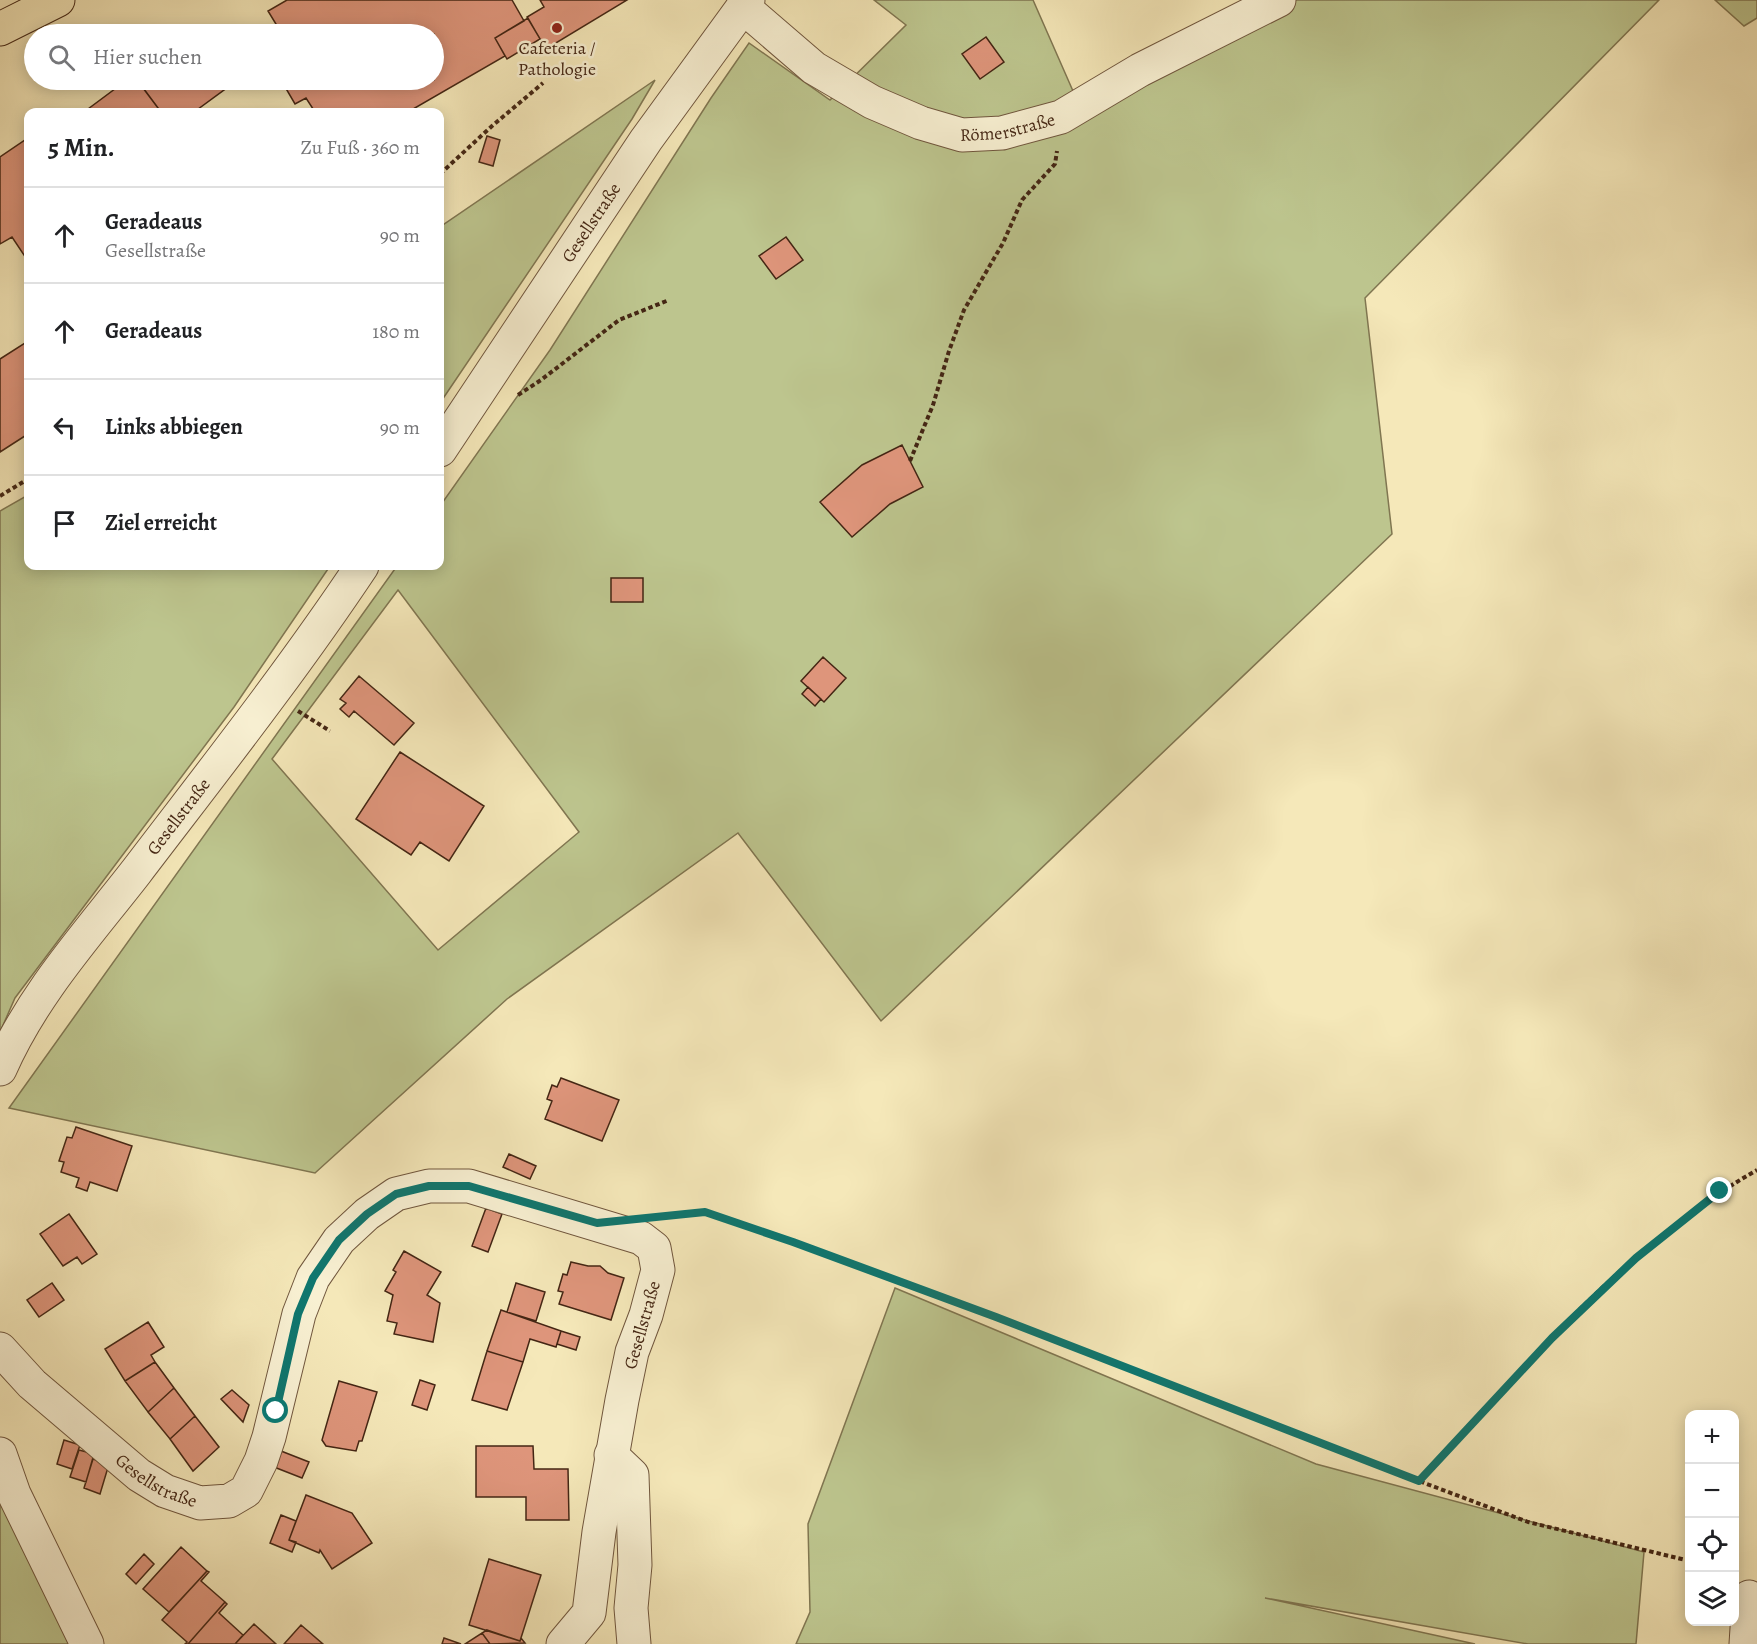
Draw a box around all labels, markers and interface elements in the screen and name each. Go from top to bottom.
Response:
marker: Cafeteria / Pathologie [550,21,564,35]
search box [24,24,444,90]
place label: Cafeteria / Pathologie [518,36,596,81]
icon: search [45,41,78,74]
text: Hier suchen [93,42,202,72]
street label: Römerstraße [959,107,1058,147]
text: 5 Min. [48,130,115,165]
text: Zu Fuß · 360 m [300,134,420,161]
street label: Gesellstraße [556,178,626,267]
text: Geradeaus [105,207,202,237]
icon: ahead [48,219,81,252]
text: 90 m [380,222,420,249]
text: Gesellstraße [105,237,206,264]
icon: ahead [48,315,81,348]
text: Geradeaus [105,316,202,346]
text: 180 m [372,318,420,345]
icon: left [48,411,81,444]
text: Links abbiegen [105,412,243,442]
text: 90 m [380,414,420,441]
icon: arrive [48,507,81,540]
text: Ziel erreicht [105,508,217,538]
street label: Gesellstraße [141,773,216,860]
route end [1706,1177,1732,1203]
street label: Gesellstraße [618,1278,666,1372]
route start [262,1397,288,1423]
map controls [1685,1410,1739,1626]
button: + [1685,1410,1739,1464]
street label: Gesellstraße [110,1448,200,1513]
button: − [1685,1464,1739,1518]
button: locate [1685,1518,1739,1572]
button: layers [1685,1572,1739,1626]

